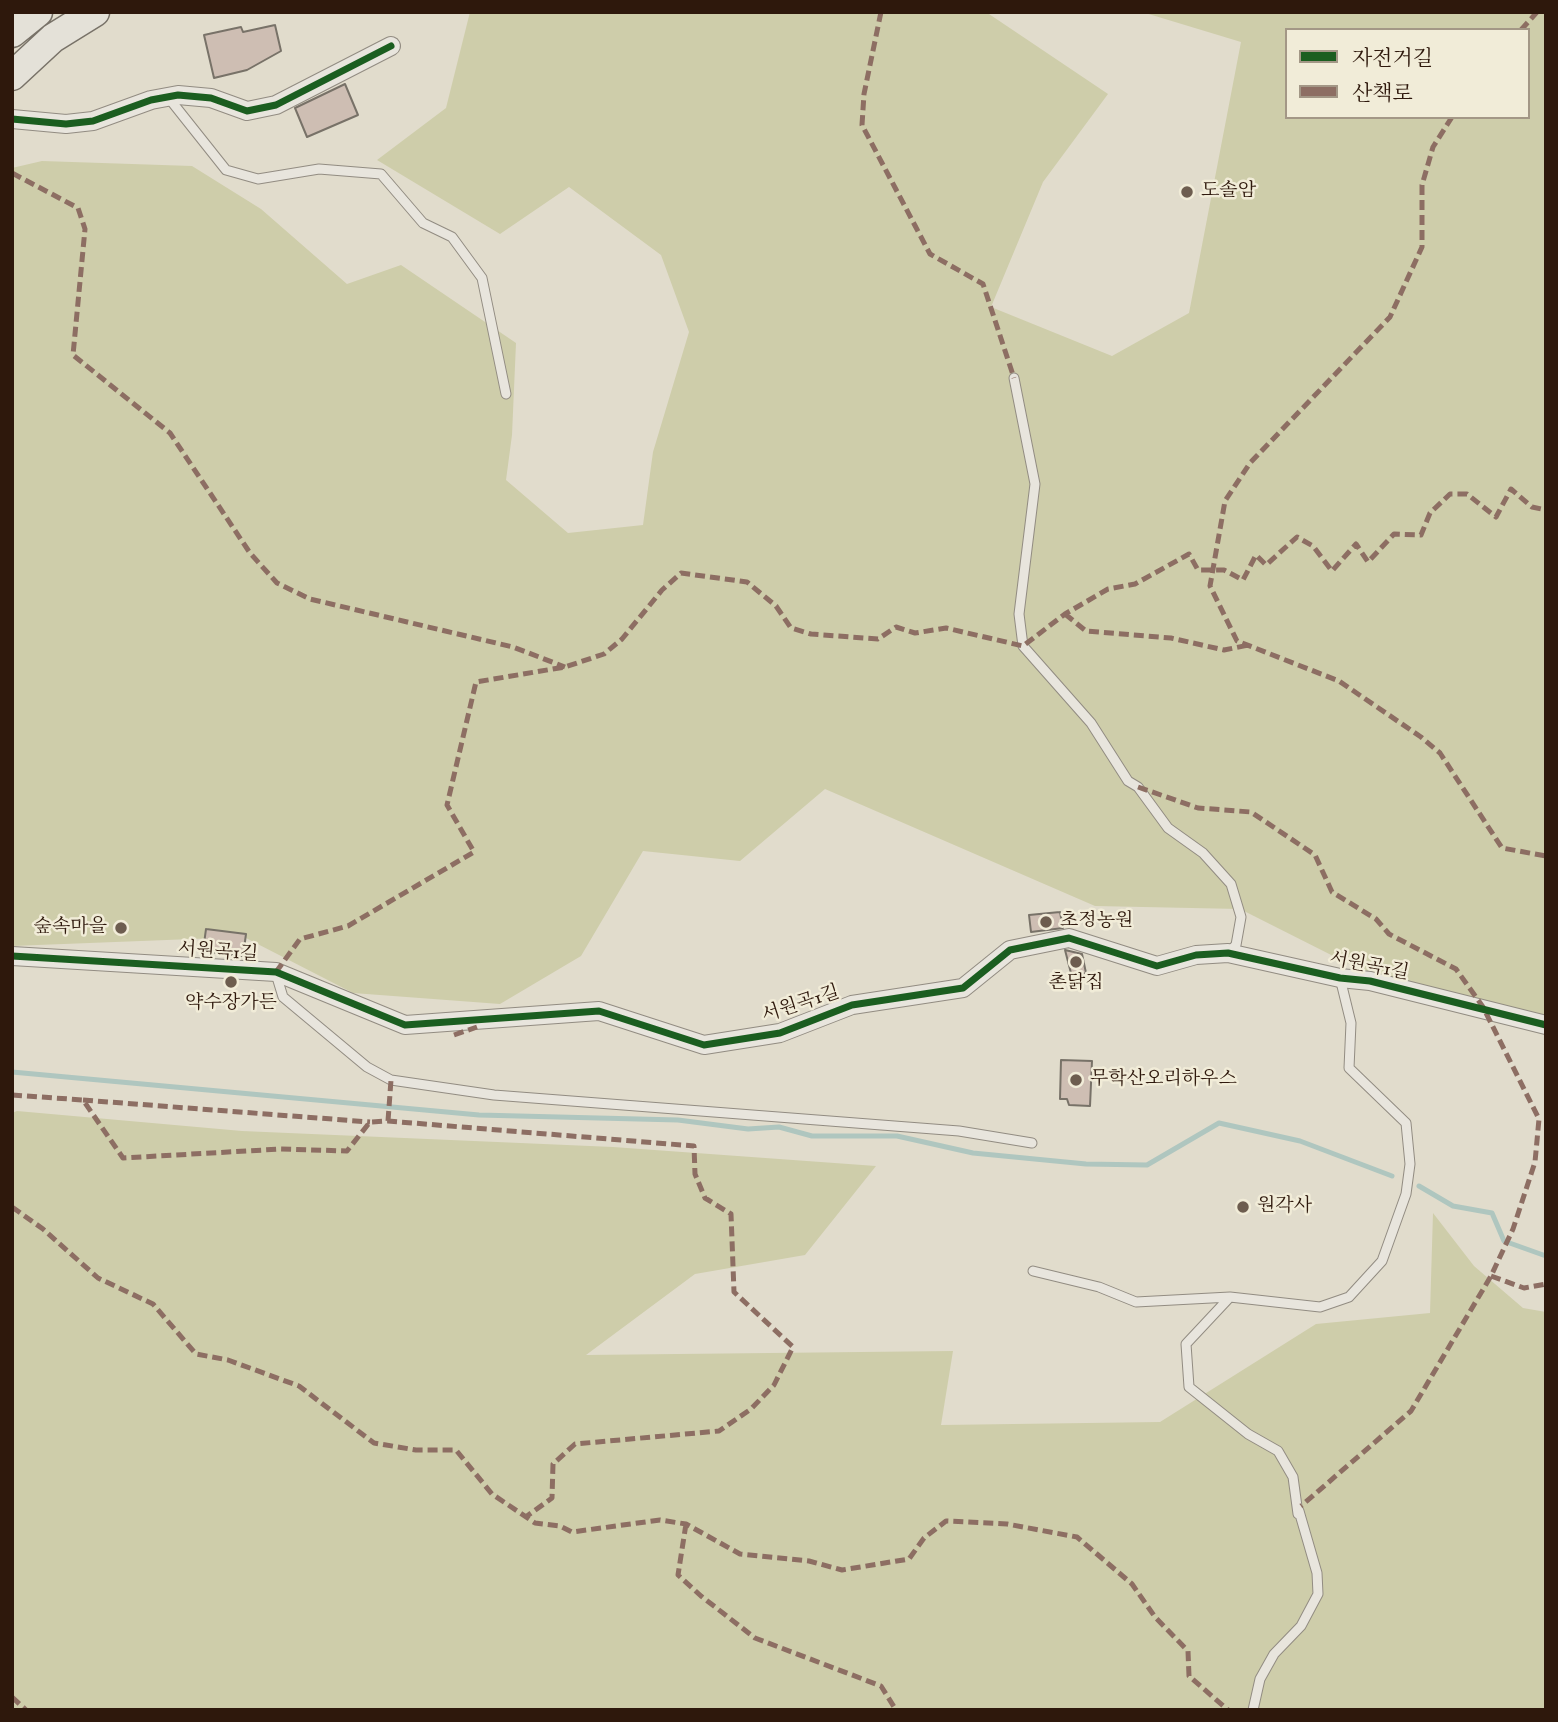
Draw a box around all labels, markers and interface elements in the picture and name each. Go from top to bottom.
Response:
legend [1285,28,1530,119]
text: 자전거길 [1352,46,1433,73]
text: 산책로 [1352,81,1413,108]
place label: 도솔암 [1201,181,1256,203]
marker: 도솔암 [1179,184,1195,200]
place label: 초정농원 [1060,911,1133,933]
marker: 초정농원 [1038,914,1054,930]
place label: 숲속마을 [34,917,107,939]
marker: 숲속마을 [113,920,129,936]
street label: 서원곡1길 [177,939,259,967]
street label: 서원곡1길 [1327,948,1411,986]
marker: 촌닭집 [1068,954,1084,970]
place label: 촌닭집 [1048,973,1104,995]
marker: 약수장가든 [223,974,239,990]
street label: 서원곡1길 [759,982,843,1028]
place label: 약수장가든 [185,993,277,1015]
place label: 무학산오리하우스 [1090,1069,1237,1091]
marker: 무학산오리하우스 [1068,1072,1084,1088]
place label: 원각사 [1257,1196,1312,1218]
marker: 원각사 [1235,1199,1251,1215]

